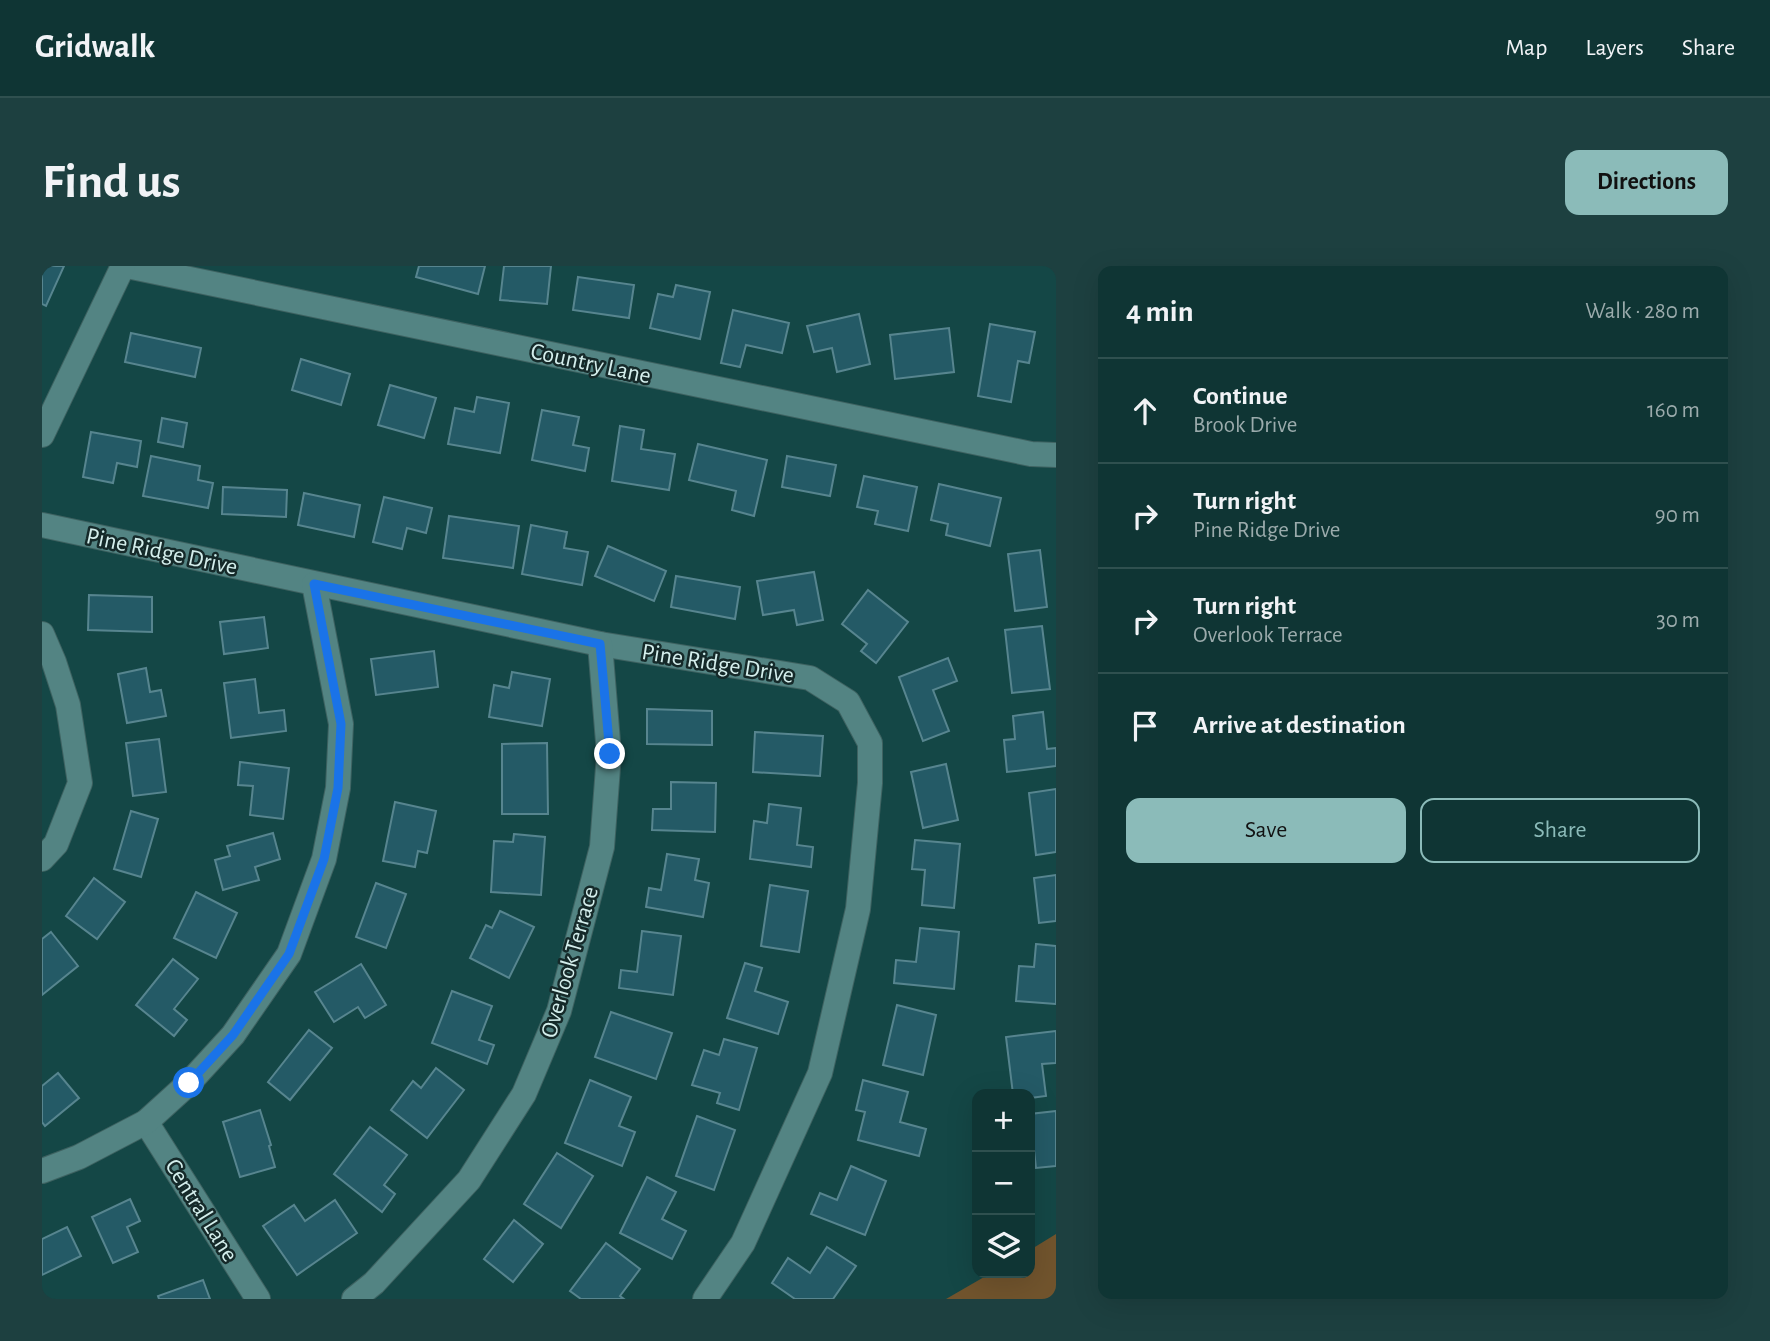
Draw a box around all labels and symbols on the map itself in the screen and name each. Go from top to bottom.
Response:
street label: Country Lane [528,340,653,388]
street label: Pine Ridge Drive [84,524,240,580]
street label: Pine Ridge Drive [640,640,796,688]
route end [594,738,625,769]
street label: Overlook Terrace [537,884,603,1041]
route start [173,1067,204,1098]
street label: Central Lane [160,1155,242,1266]

